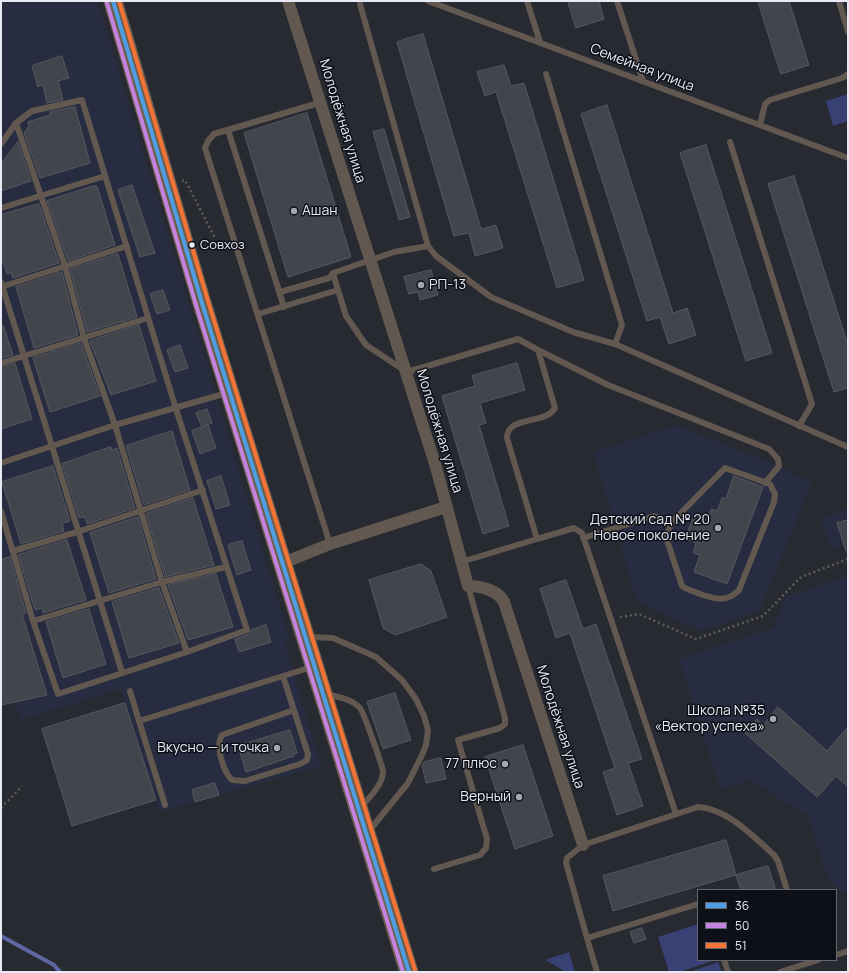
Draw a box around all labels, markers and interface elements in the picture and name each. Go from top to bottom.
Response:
street label: Семейная улица [588,40,696,96]
street label: Молодёжная улица [315,57,369,185]
place label: Ашан [302,203,338,219]
marker: Ашан [289,206,299,216]
place label: Совхоз [200,237,245,253]
marker: Совхоз [187,240,197,250]
place label: РП-13 [429,277,466,293]
marker: РП-13 [416,280,426,290]
street label: Молодёжная улица [412,367,466,495]
place label: Детский сад № 20 Новое поколение [590,512,710,544]
marker: Детский сад № 20 Новое поколение [713,523,723,533]
street label: Молодёжная улица [532,663,588,791]
place label: Школа №35 «Вектор успеха» [654,703,765,736]
marker: Школа №35 «Вектор успеха» [768,714,778,724]
place label: Вкусно — и точка [157,740,269,756]
marker: Вкусно — и точка [272,743,282,753]
place label: 77 плюс [445,756,497,772]
marker: 77 плюс [500,759,510,769]
place label: Верный [460,789,511,805]
marker: Верный [514,792,524,802]
legend [697,889,837,961]
text: 36 [735,897,749,914]
text: 50 [735,917,749,934]
text: 51 [735,937,747,954]

